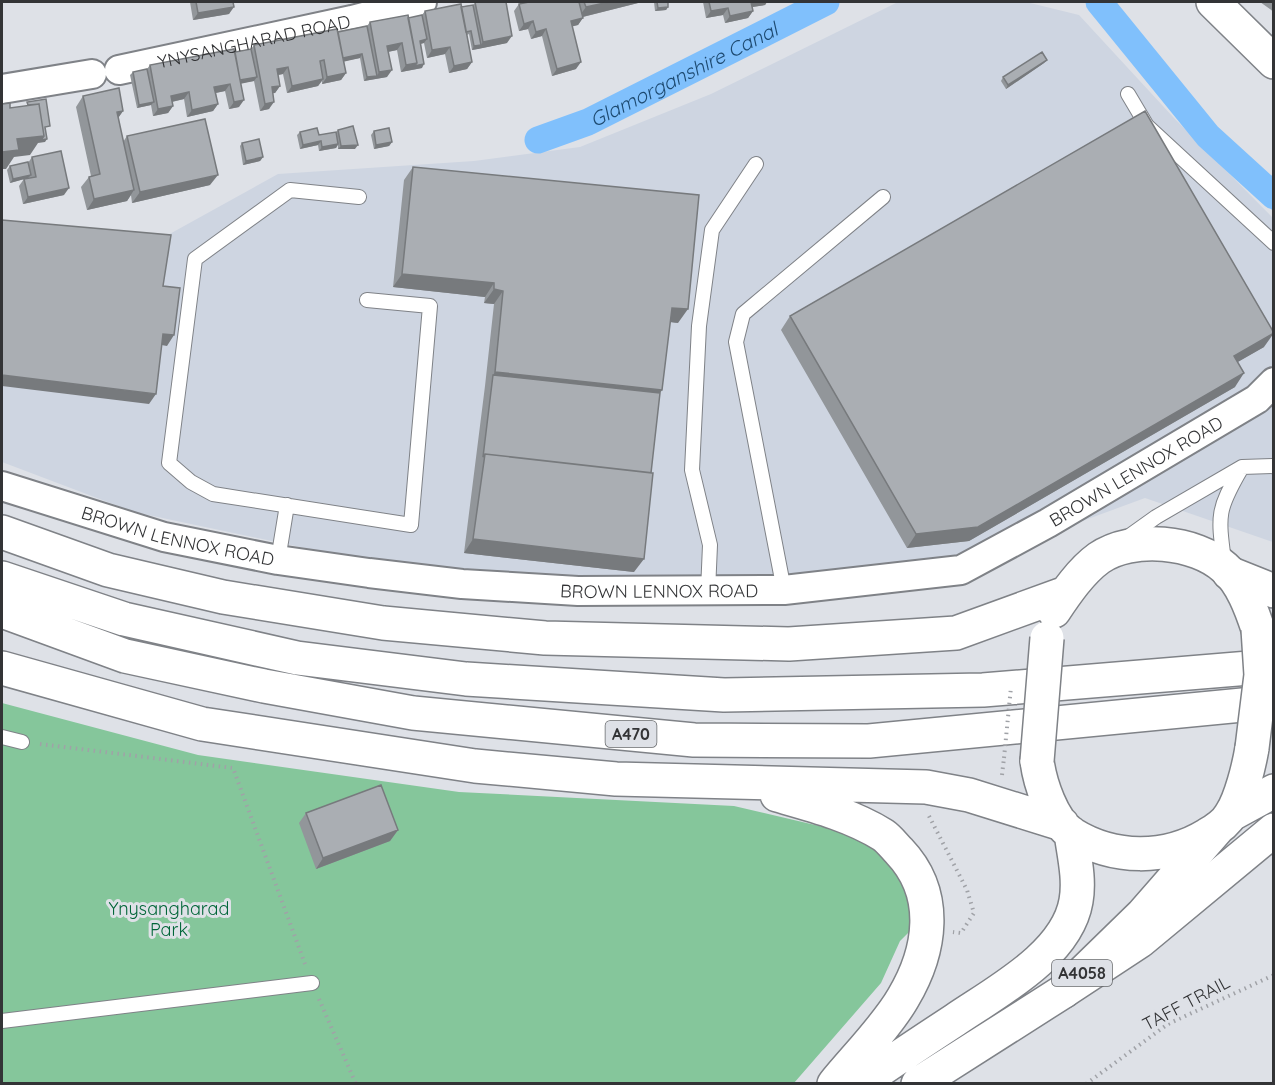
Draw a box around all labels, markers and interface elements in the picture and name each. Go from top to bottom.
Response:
street label: YNYSANGHARAD ROAD [155,9,353,73]
water label: Glamorganshire Canal [585,15,784,132]
street label: BROWN LENNOX ROAD [1045,410,1227,531]
street label: BROWN LENNOX ROAD [79,500,276,570]
street label: BROWN LENNOX ROAD [559,578,758,603]
road number: A470 [606,721,656,747]
park label: Ynysangharad Park [109,897,229,941]
road number: A4058 [1052,960,1112,986]
street label: TAFF TRAIL [1138,970,1234,1036]

